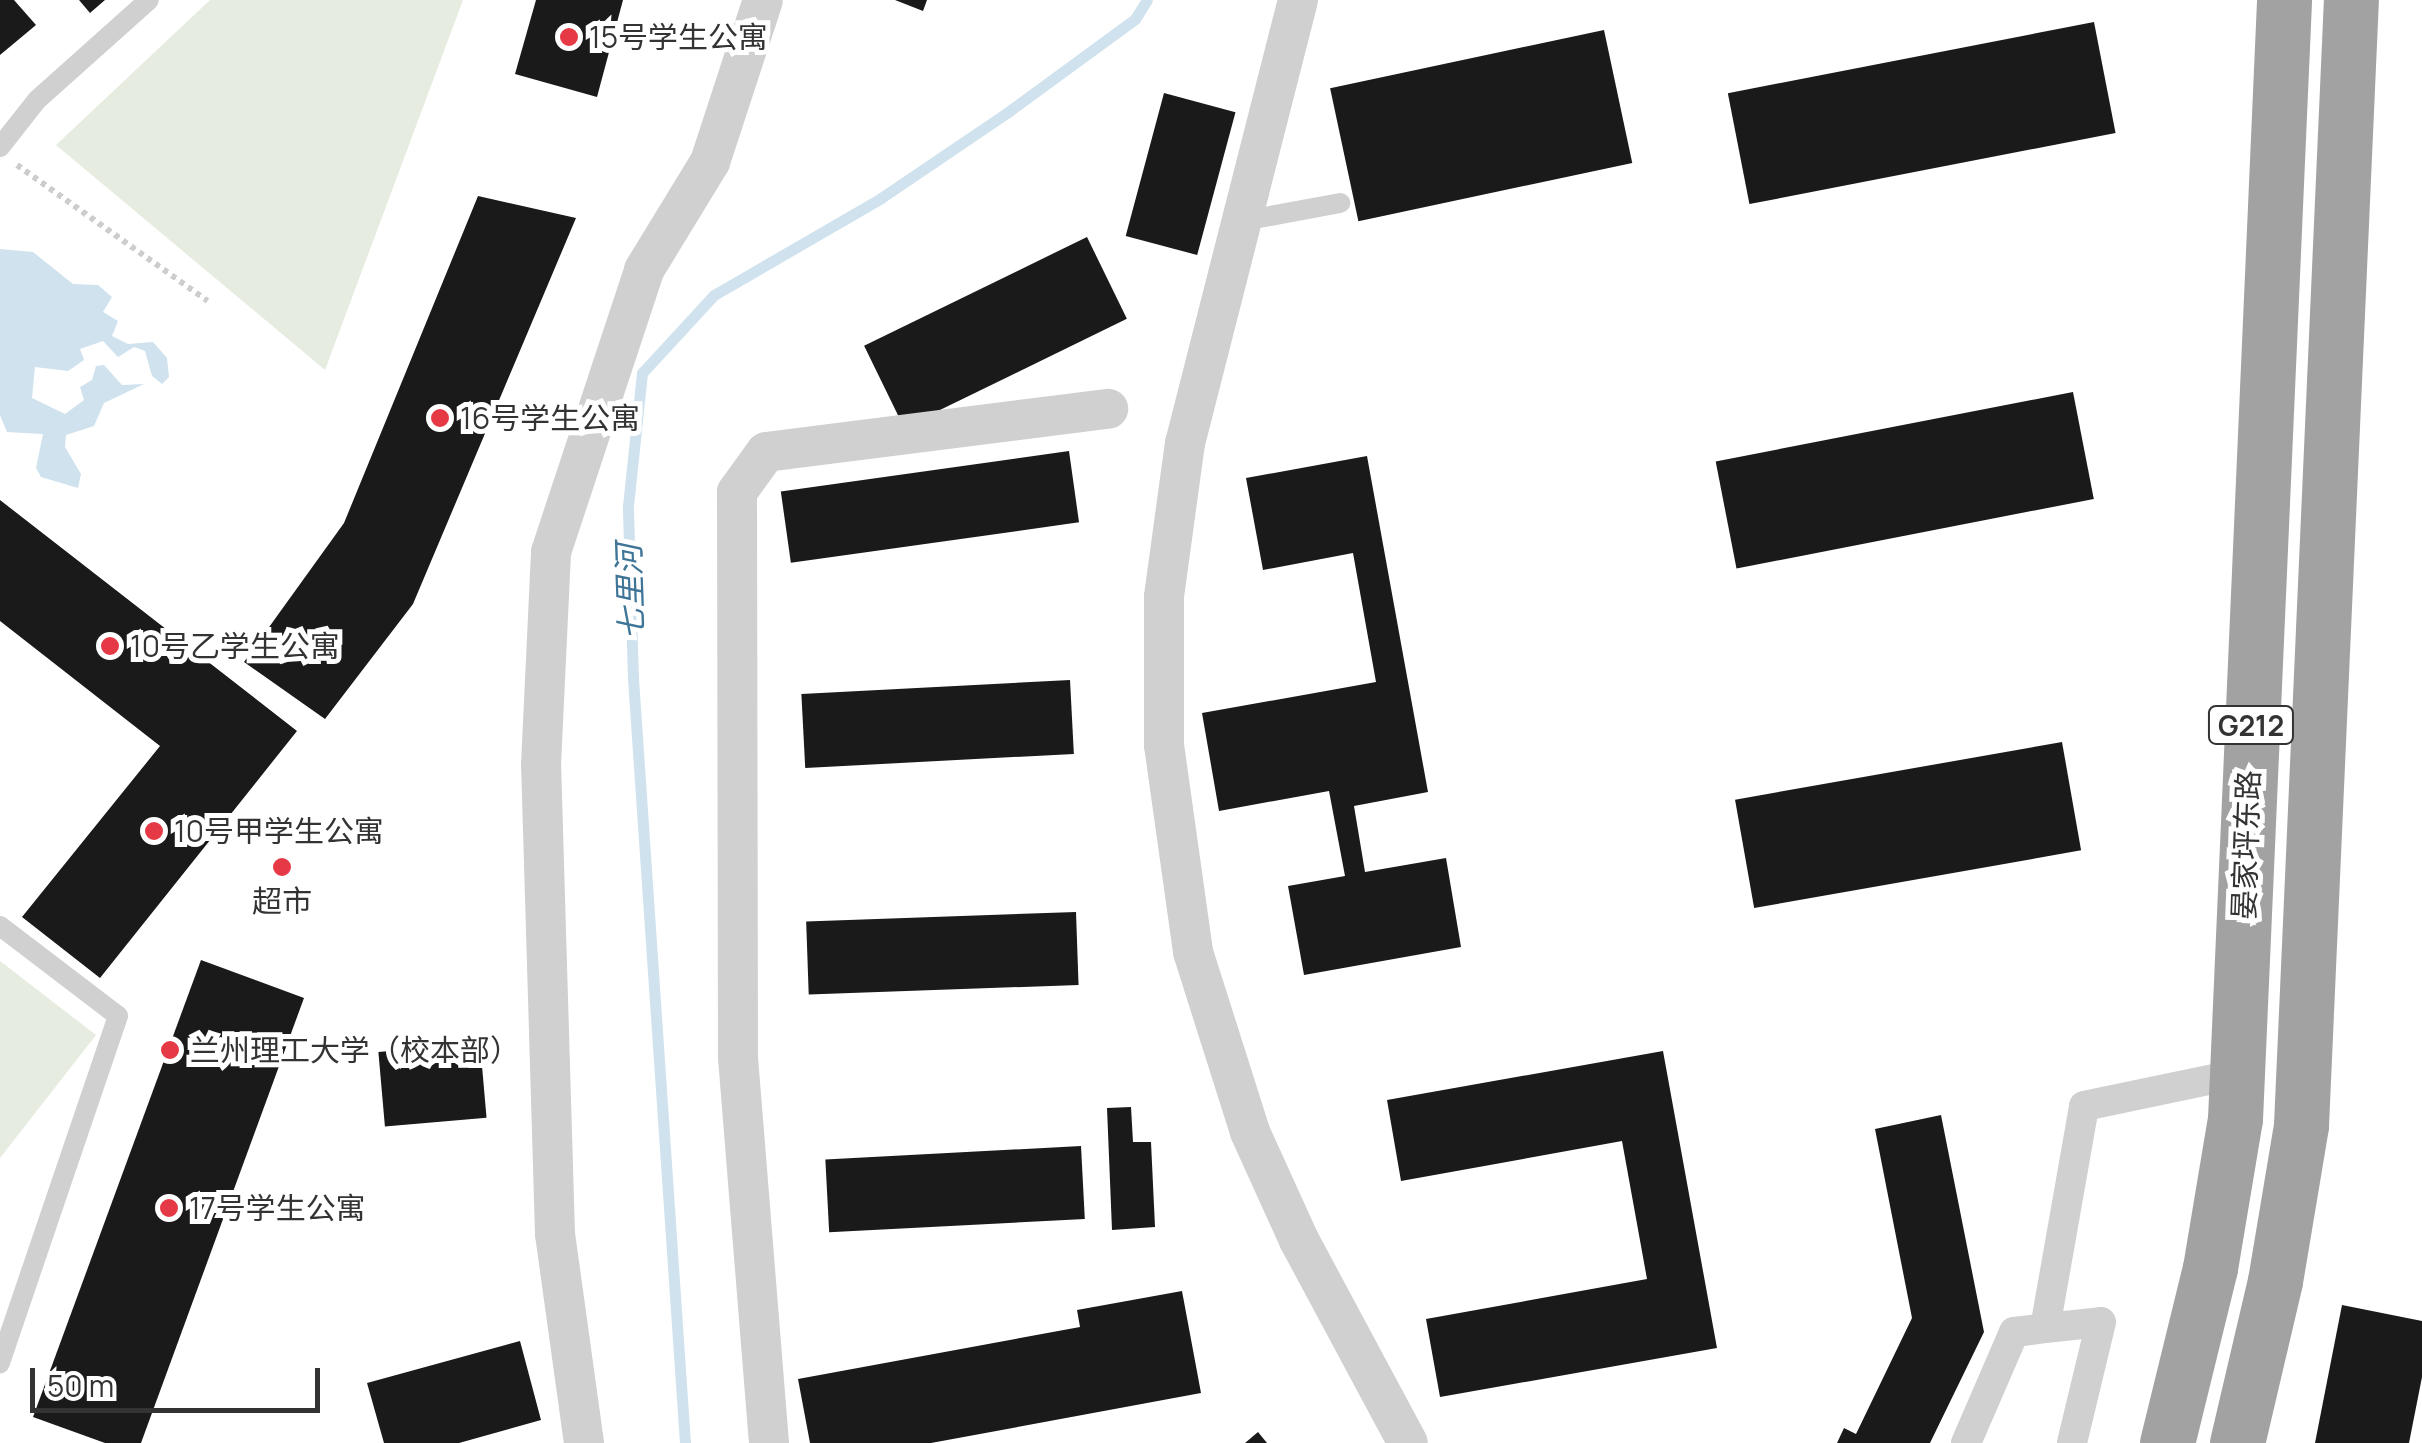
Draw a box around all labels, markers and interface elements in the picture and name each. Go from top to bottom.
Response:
place label: 15号学生公寓 [589,19,768,55]
marker: 15号学生公寓 [558,26,580,48]
place label: 16号学生公寓 [460,400,640,436]
marker: 16号学生公寓 [429,407,451,429]
water label: 七里河 [609,543,651,641]
place label: 10号乙学生公寓 [130,628,340,664]
marker: 10号乙学生公寓 [99,635,121,657]
road number: G212 [2206,702,2296,748]
street label: 晏家坪东路 [2225,769,2267,921]
place label: 10号甲学生公寓 [174,813,384,849]
marker: 10号甲学生公寓 [143,820,165,842]
marker: 超市 [271,856,293,878]
place label: 超市 [252,883,312,919]
place label: 兰州理工大学（校本部） [190,1032,520,1068]
marker: 兰州理工大学（校本部） [159,1039,181,1061]
place label: 17号学生公寓 [189,1190,366,1226]
marker: 17号学生公寓 [158,1197,180,1219]
scale bar [35,1348,325,1410]
text: 50 m [47,1365,114,1406]

